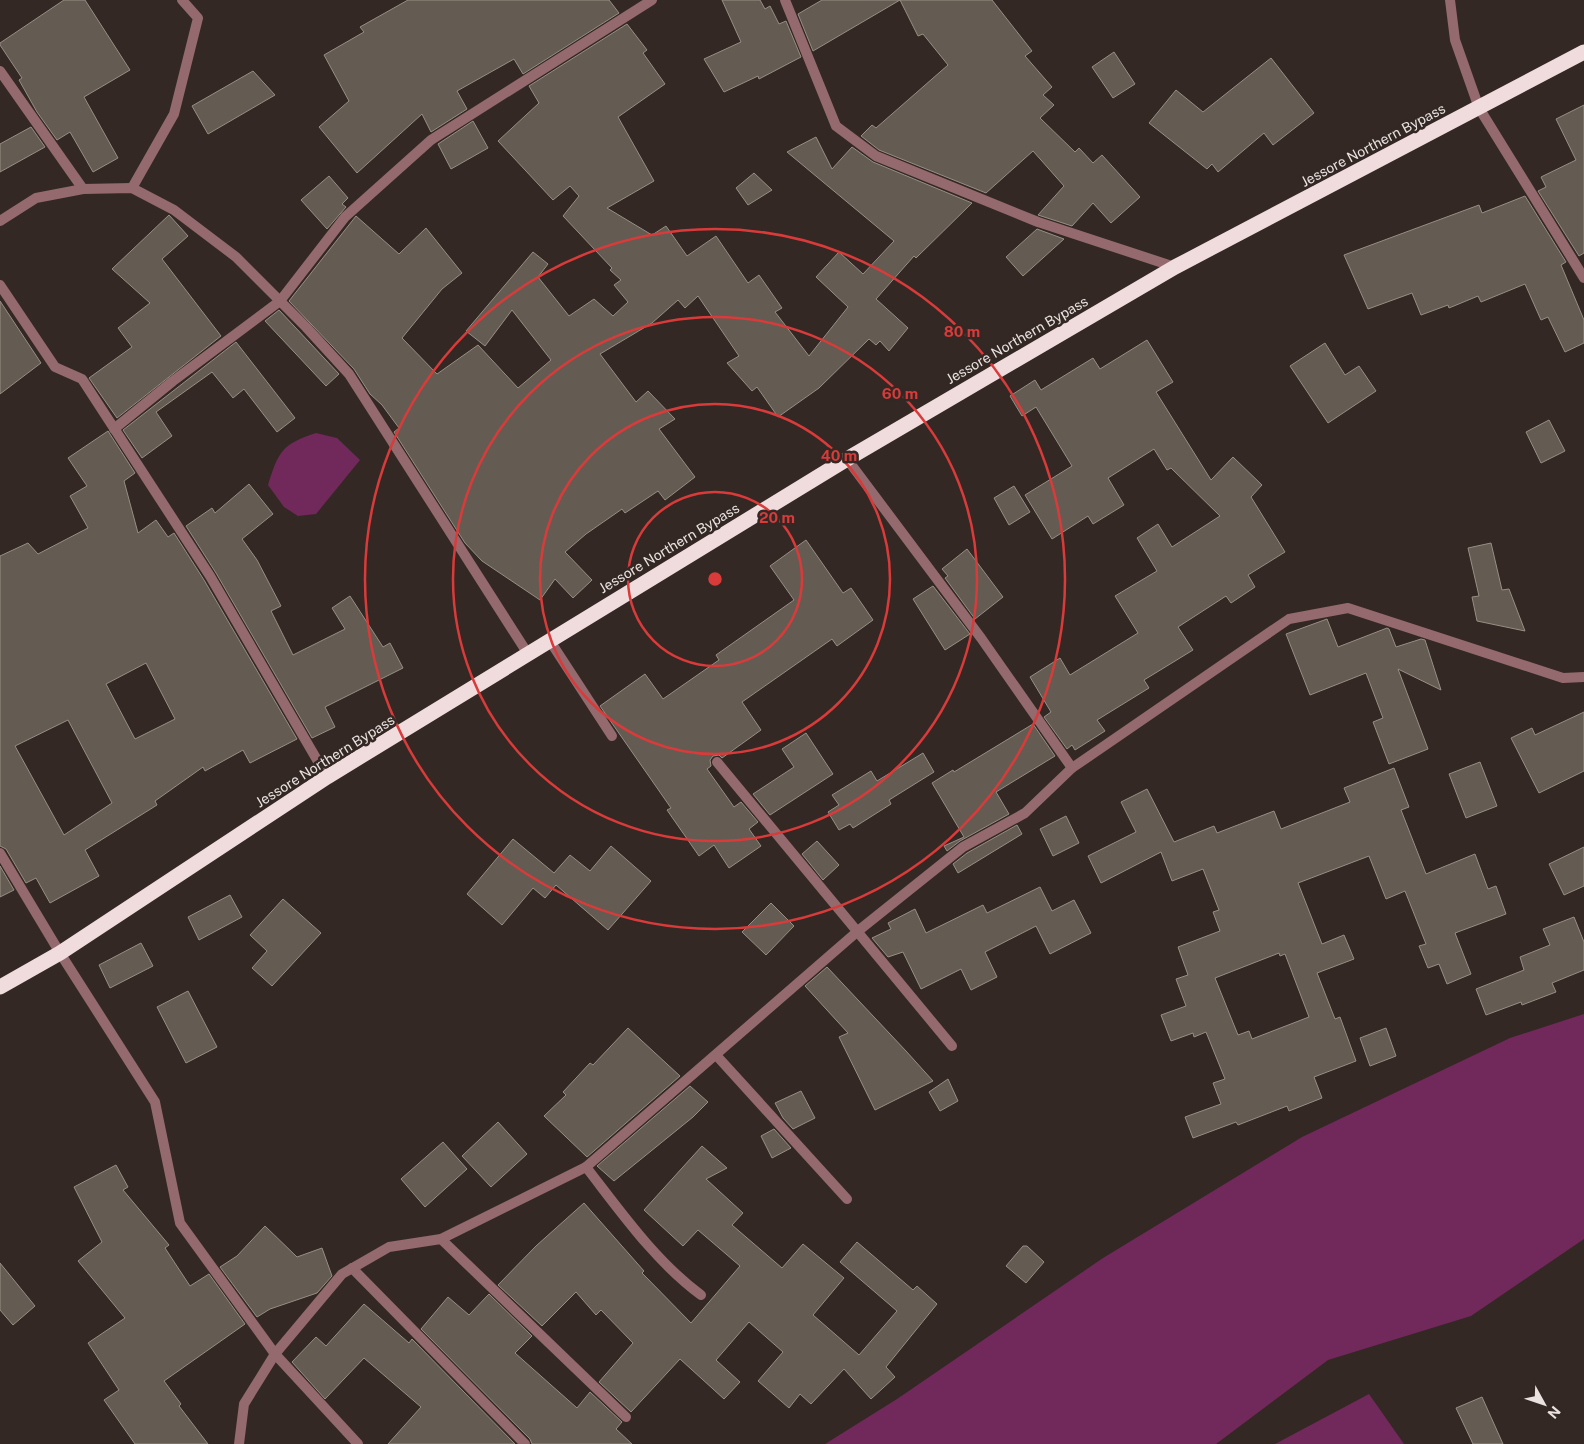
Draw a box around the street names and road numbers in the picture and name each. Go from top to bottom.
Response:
street label: Jessore Northern Bypass [1298,100,1448,190]
street label: Jessore Northern Bypass [943,293,1091,387]
street label: Jessore Northern Bypass [596,500,742,596]
street label: Jessore Northern Bypass [253,712,397,810]

